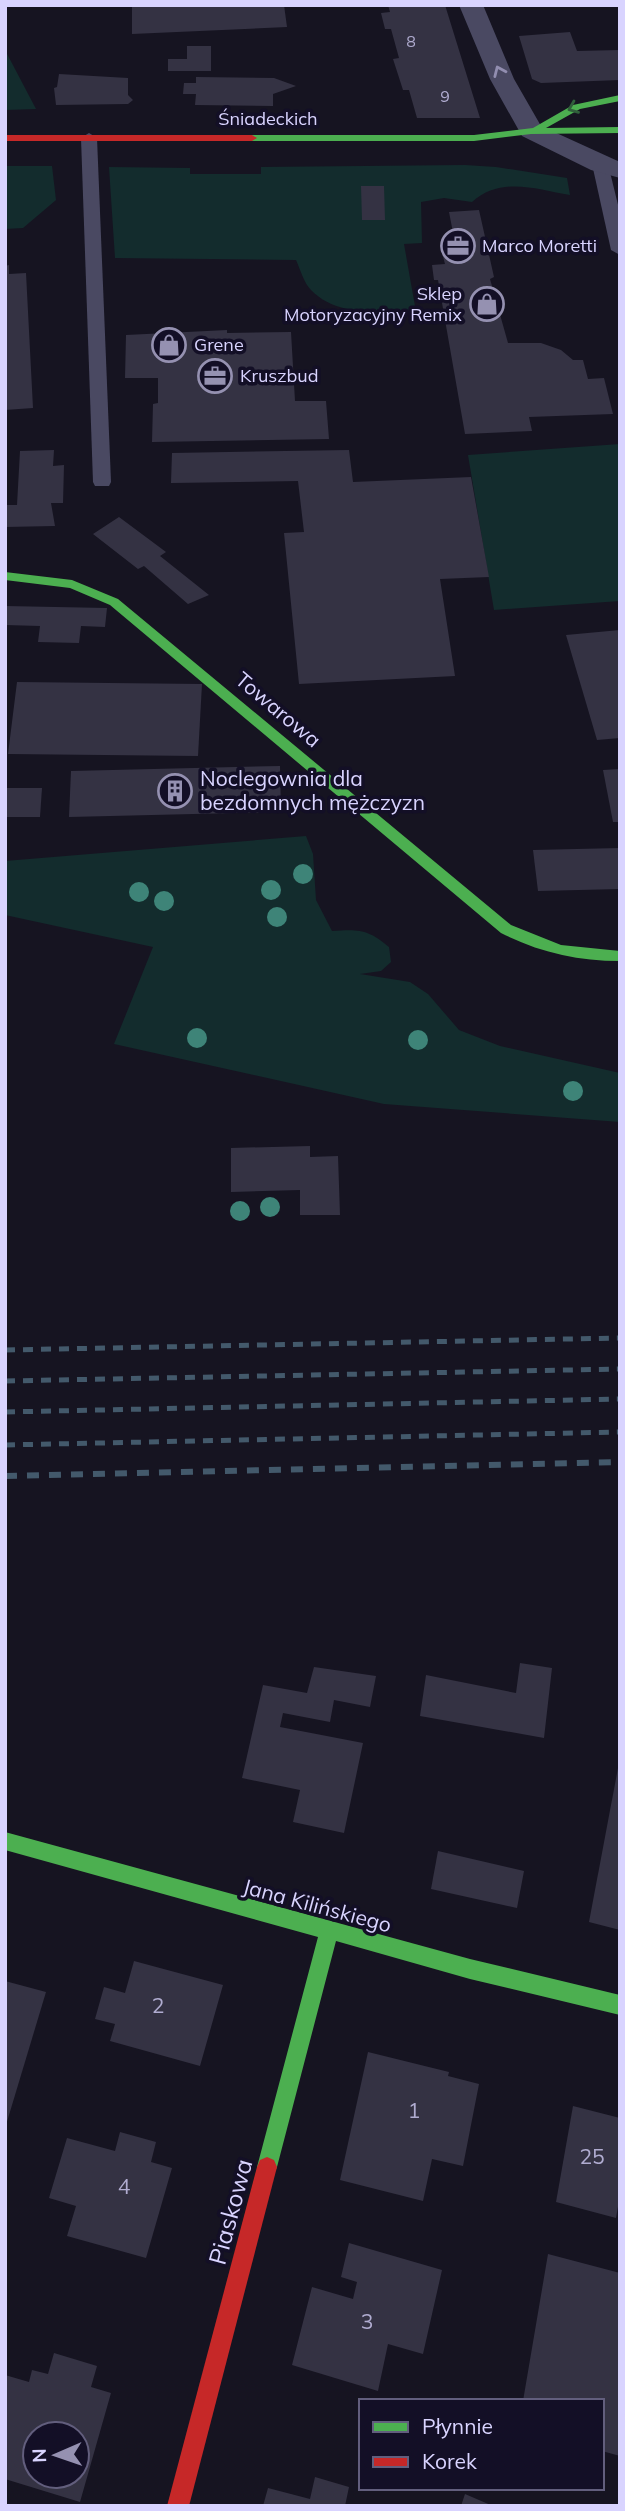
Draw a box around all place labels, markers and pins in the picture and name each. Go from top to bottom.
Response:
office icon: Marco Moretti [439,227,477,265]
place label: Marco Moretti [482,234,597,257]
place label: Sklep Motoryzacyjny Remix [284,282,462,326]
shop icon: Sklep Motoryzacyjny Remix [468,285,506,323]
shop icon: Grene [150,326,188,364]
place label: Grene [194,333,244,356]
office icon: Kruszbud [196,357,234,395]
place label: Kruszbud [240,364,319,387]
place label: Noclegownia dla bezdomnych mężczyzn [200,765,425,815]
building icon: Noclegownia dla bezdomnych mężczyzn [156,772,194,810]

